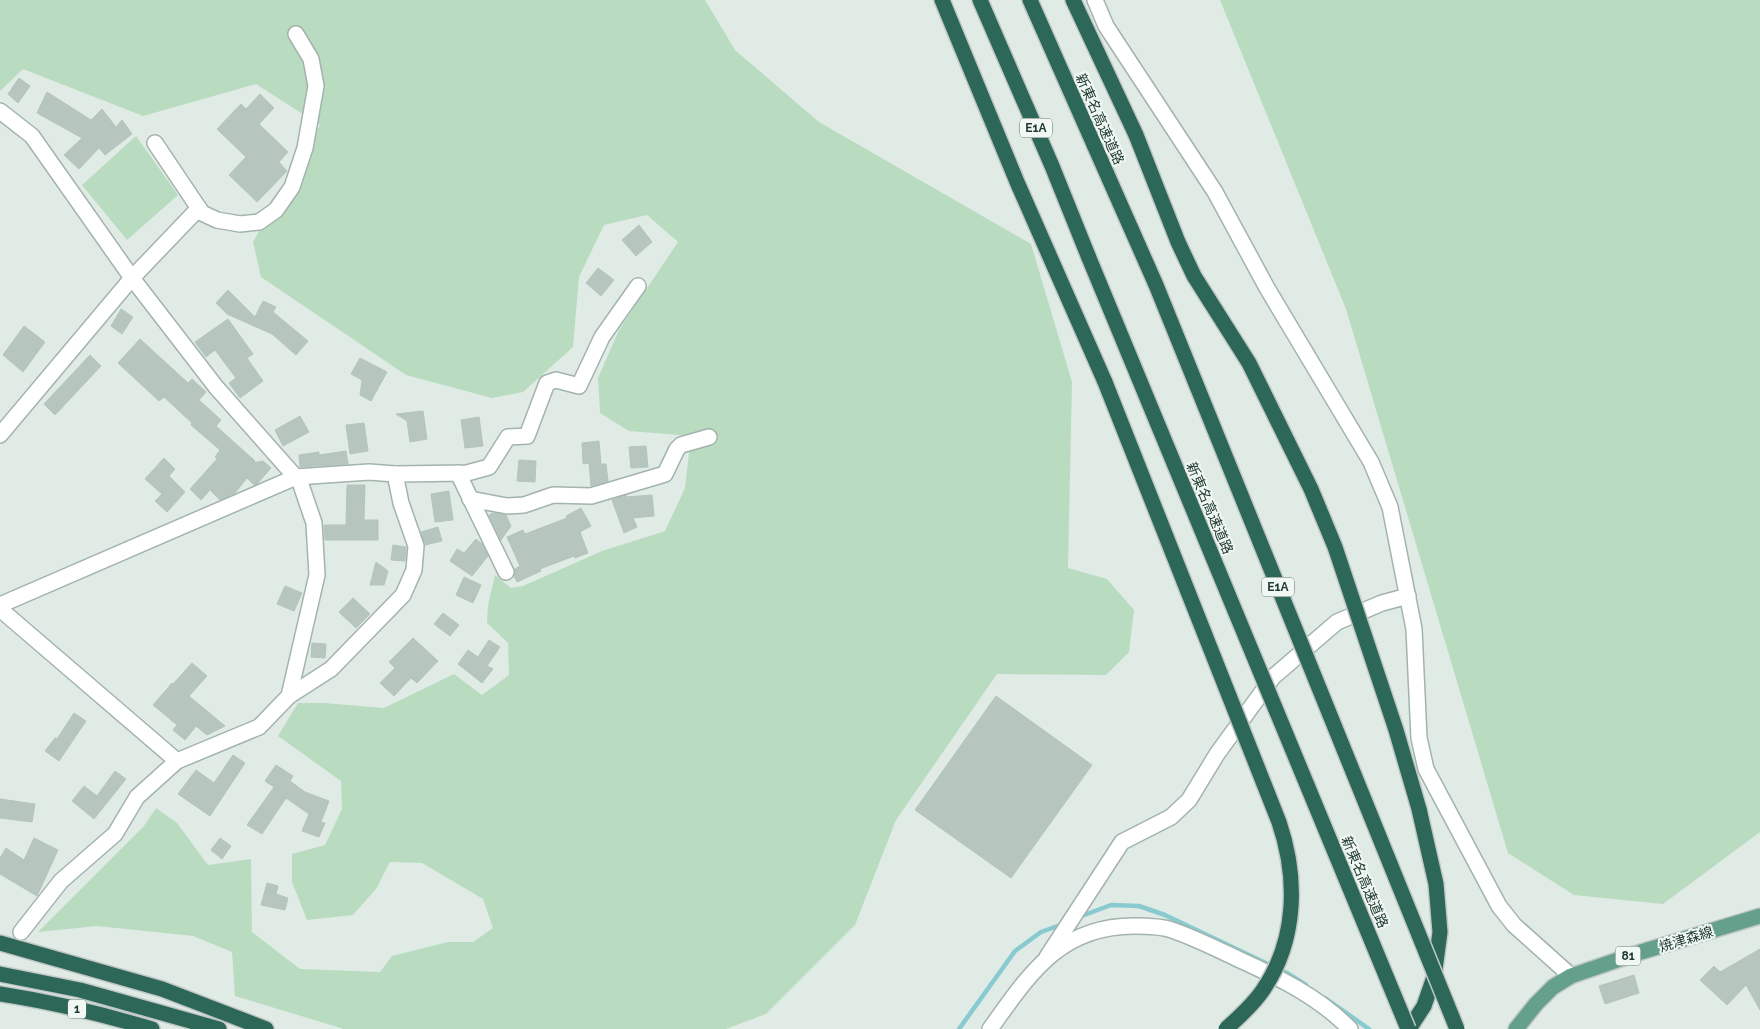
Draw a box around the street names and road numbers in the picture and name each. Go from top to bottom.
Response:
street label: 新東名高速道路 [1073,71,1127,167]
road number: E1A [1020,119,1052,138]
street label: 新東名高速道路 [1183,460,1237,556]
road number: E1A [1262,578,1294,596]
street label: 新東名高速道路 [1338,834,1392,930]
street label: 焼津森線 [1657,923,1715,955]
road number: 81 [1616,946,1640,966]
road number: 1 [68,1000,86,1019]

